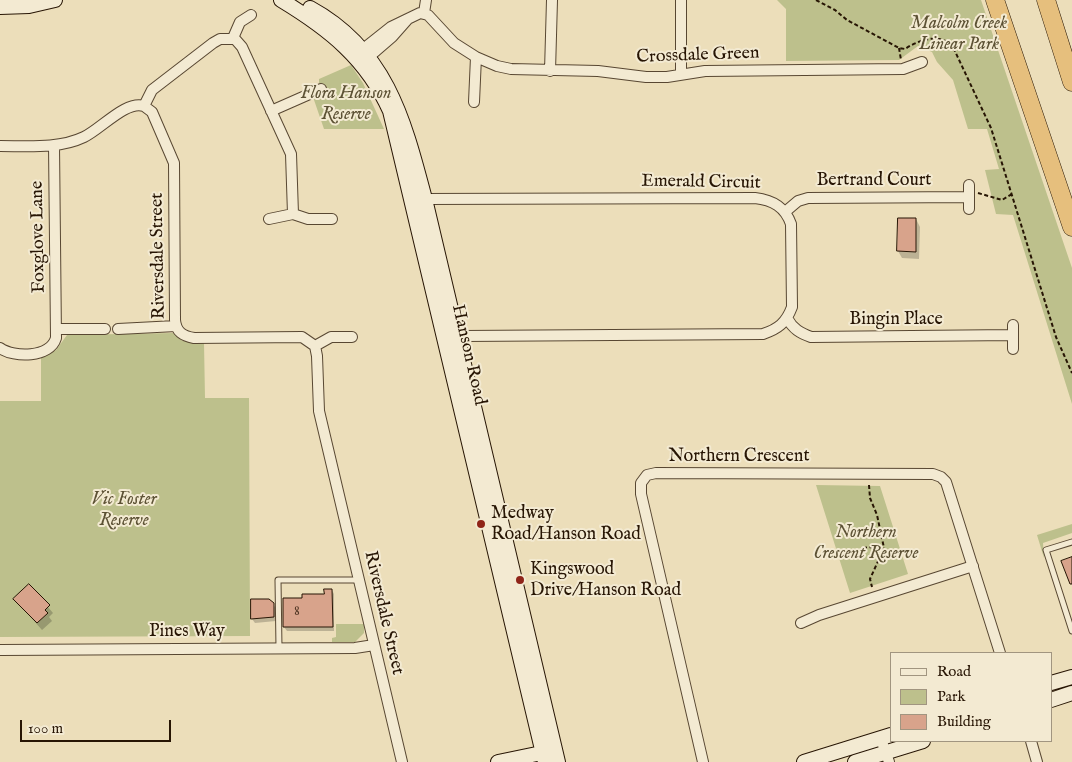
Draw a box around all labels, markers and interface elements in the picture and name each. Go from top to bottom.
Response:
park label: Malcolm Creek Linear Park [911,13,1007,56]
street label: Crossdale Green [636,43,760,69]
park label: Flora Hanson Reserve [301,83,391,126]
street label: Bertrand Court [816,170,932,192]
street label: Emerald Circuit [641,171,761,195]
street label: Foxglove Lane [27,181,51,293]
street label: Riversdale Street [147,193,171,319]
street label: Hanson Road [446,302,490,408]
street label: Bingin Place [849,309,943,331]
street label: Northern Crescent [668,446,810,468]
park label: Vic Foster Reserve [91,489,157,532]
place label: Medway Road/Hanson Road [491,503,641,546]
marker: Medway Road/Hanson Road [475,518,487,530]
park label: Northern Crescent Reserve [814,522,918,564]
street label: Riversdale Street [358,549,408,677]
place label: Kingswood Drive/Hanson Road [530,559,681,602]
marker: Kingswood Drive/Hanson Road [514,574,526,586]
house number: 8 [294,603,300,621]
street label: Pines Way [149,621,225,643]
legend [890,652,1052,742]
text: Road [937,662,971,681]
text: Park [937,687,966,706]
scale bar [22,710,174,742]
text: Building [937,712,991,731]
text: 100 m [28,719,63,738]

